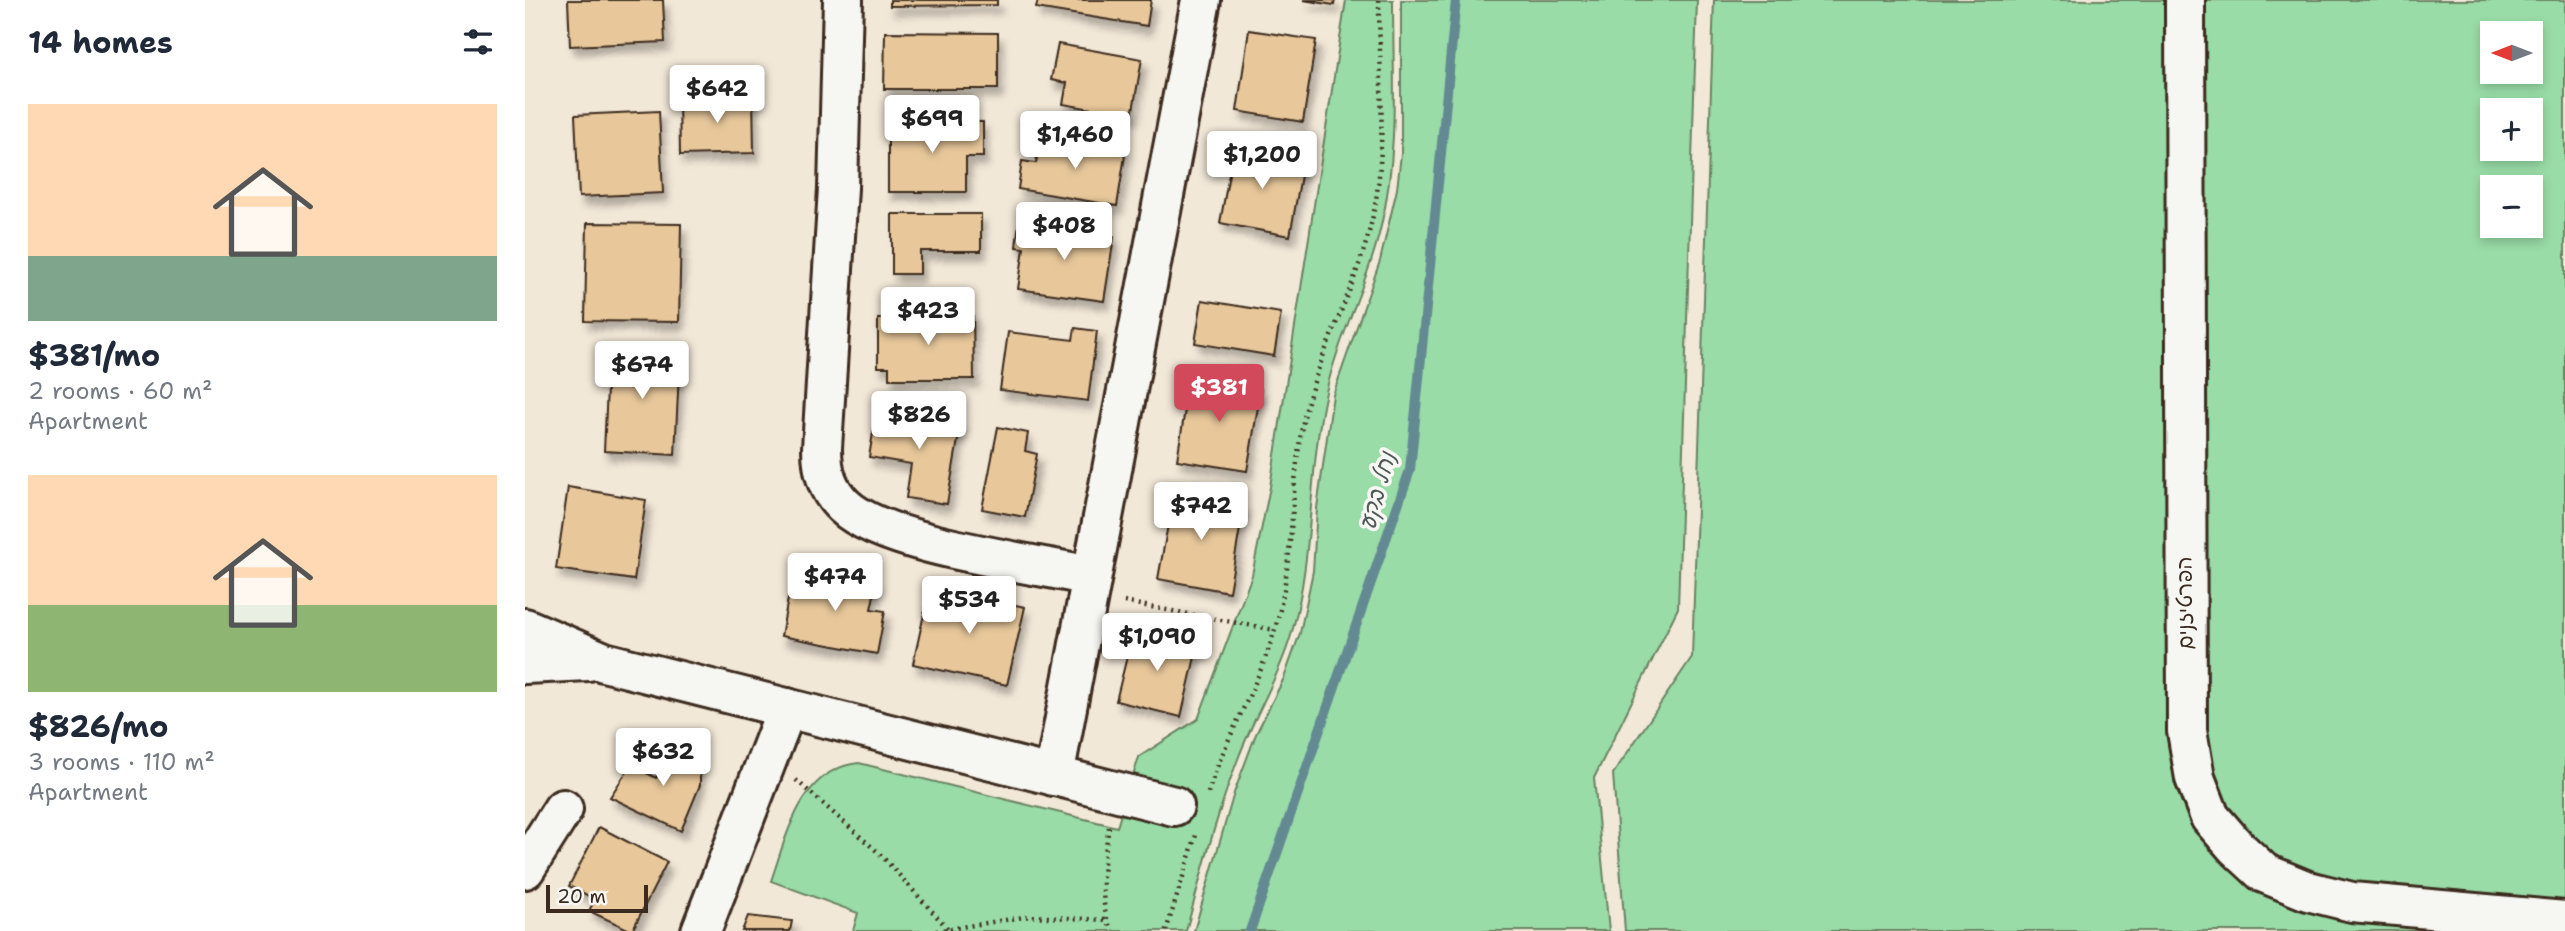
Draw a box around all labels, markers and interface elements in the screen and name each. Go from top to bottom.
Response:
north arrow [2480,21,2543,84]
map controls [2480,21,2543,238]
text: 14 homes [28,22,173,63]
icon: filters [459,23,497,61]
pin: $642 [676,66,758,125]
text: $642 [686,73,748,103]
pin: $699 [891,96,973,155]
button: + [2480,98,2543,161]
text: $699 [901,103,963,133]
pin: $1,460 [1018,111,1132,171]
text: $1,460 [1036,119,1114,149]
pin: $1,200 [1205,132,1319,191]
text: $1,200 [1223,139,1301,169]
icon: home [200,149,326,275]
button: − [2480,175,2543,238]
pin: $408 [1023,202,1105,262]
text: $408 [1032,210,1096,240]
pin: $423 [887,288,969,347]
text: $423 [897,295,959,325]
text: $381/mo [28,335,160,376]
pin: $674 [601,342,683,401]
text: $674 [611,349,673,379]
pin: $381 [1178,364,1260,424]
text: $381 [1190,372,1248,402]
text: 2 rooms · 60 m² [28,376,213,406]
pin: $826 [878,392,960,451]
text: $826 [887,399,951,429]
text: Apartment [28,406,148,436]
water label: נחל בקע [1352,447,1403,533]
pin: $742 [1160,482,1242,542]
text: $742 [1170,490,1232,520]
icon: home [200,520,326,646]
pin: $474 [794,554,876,613]
street label: הפרטיזנים [2170,556,2200,650]
text: $474 [804,561,866,591]
pin: $534 [928,576,1010,636]
text: $534 [938,584,1000,614]
pin: $1,090 [1100,614,1214,673]
text: $1,090 [1118,621,1196,651]
text: $826/mo [28,706,168,747]
pin: $632 [622,728,704,788]
text: $632 [632,736,694,766]
text: 3 rooms · 110 m² [28,747,215,777]
text: Apartment [28,777,148,807]
scale bar [546,882,647,914]
text: 20 m [557,884,606,909]

